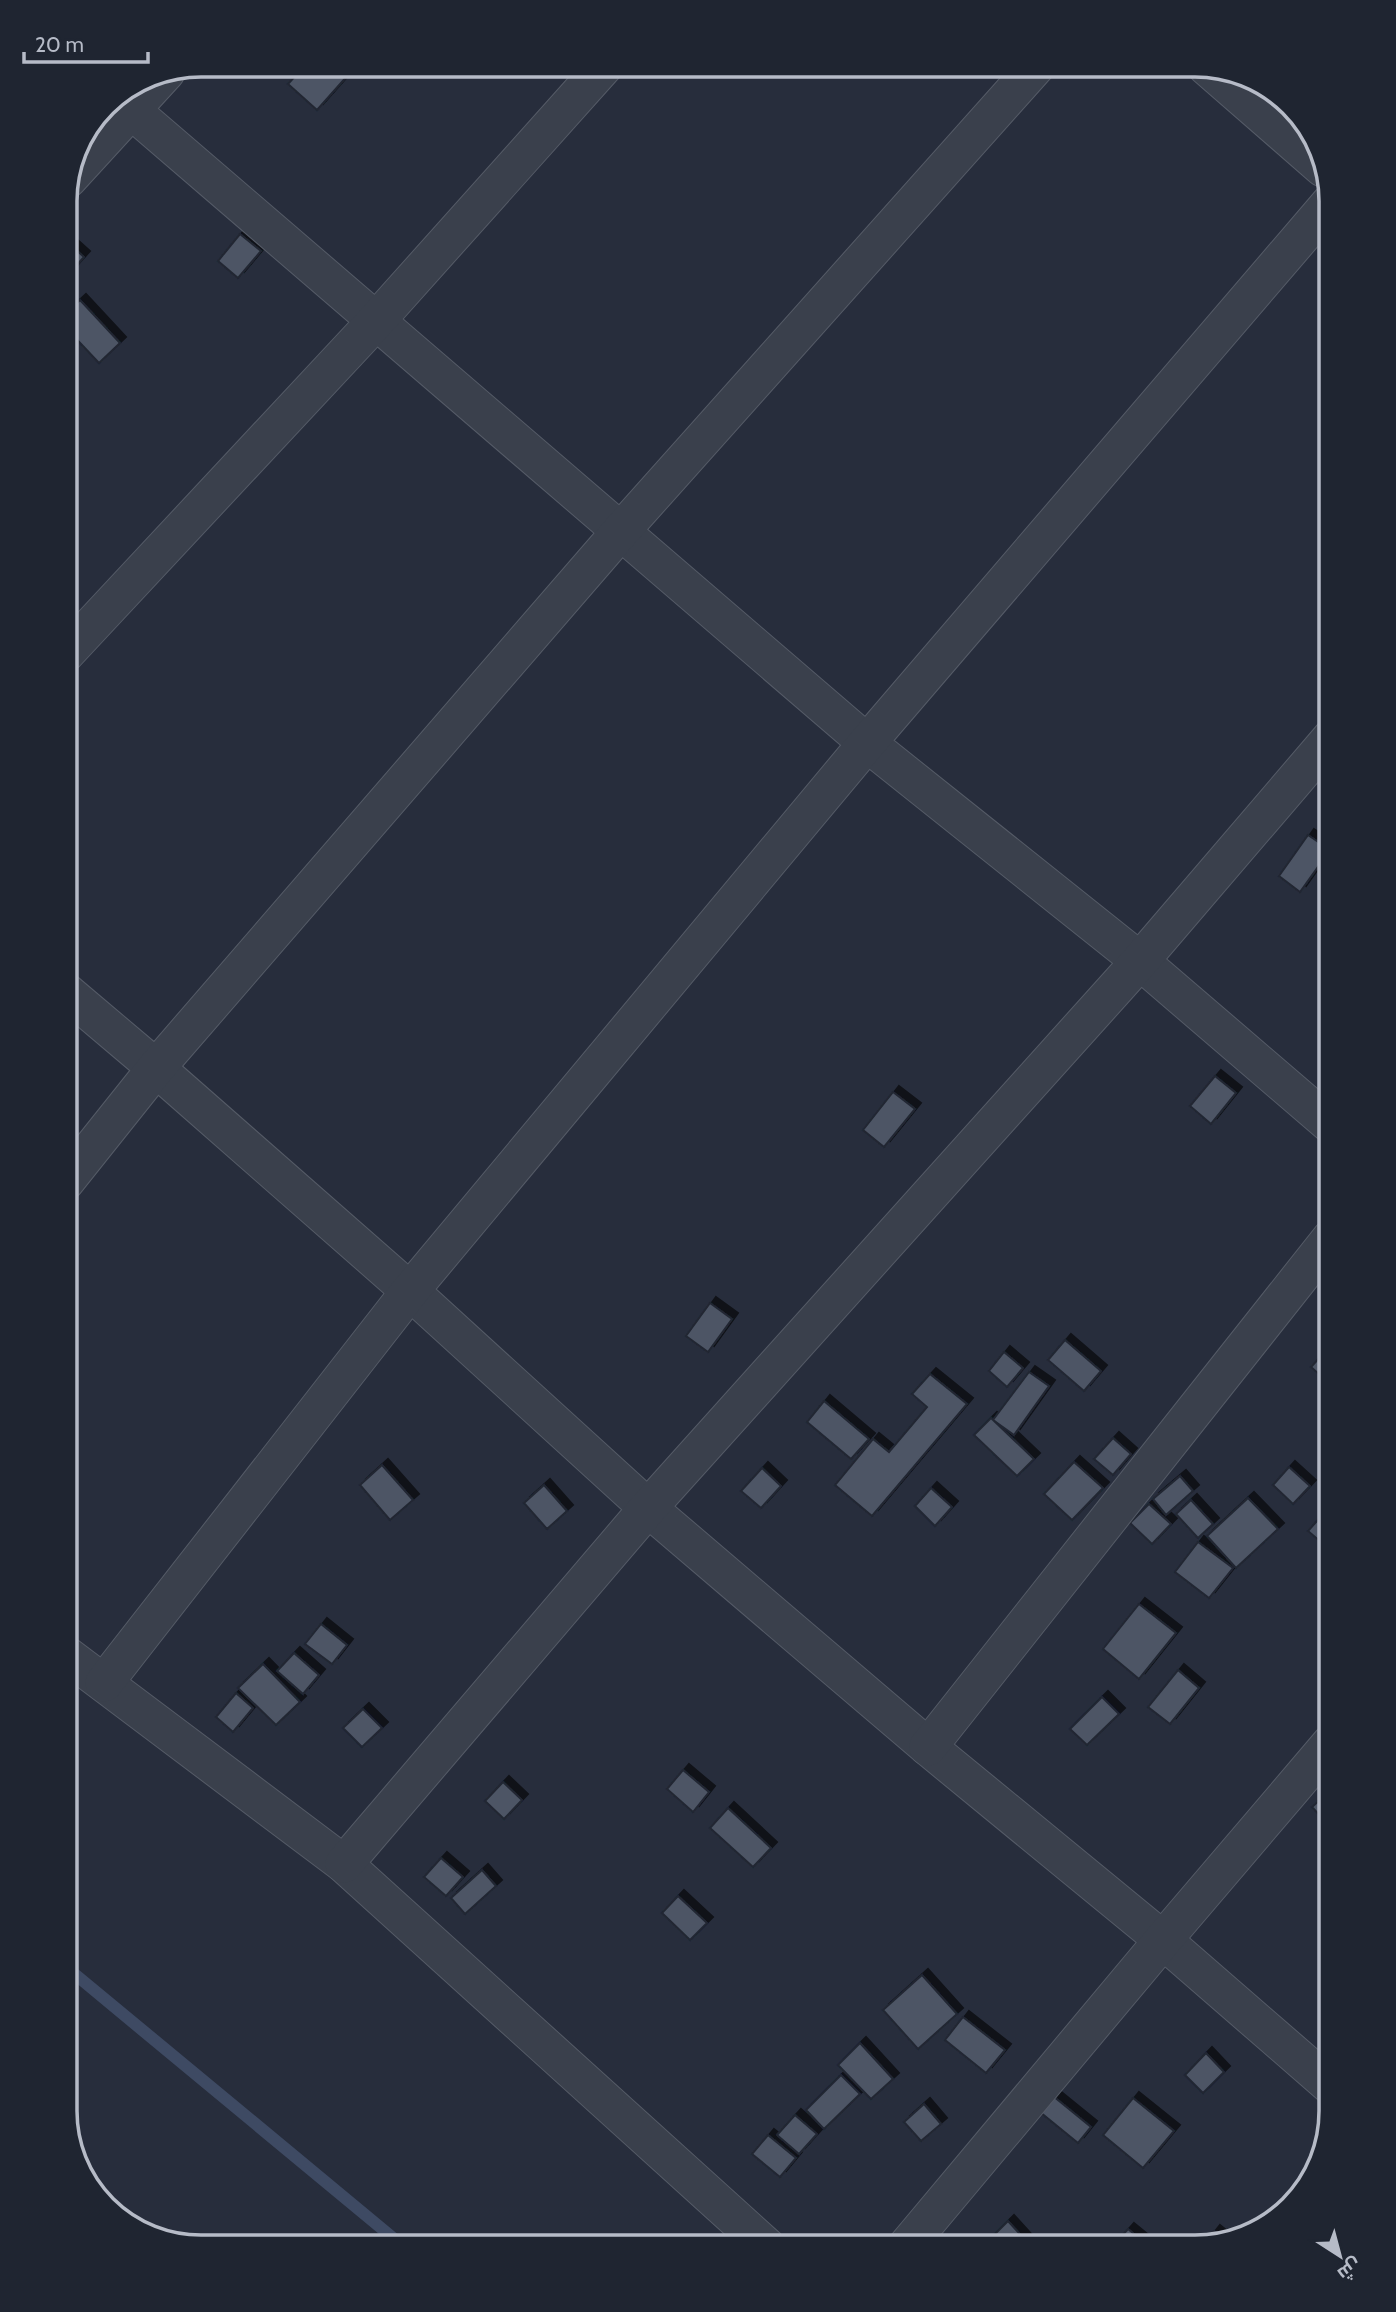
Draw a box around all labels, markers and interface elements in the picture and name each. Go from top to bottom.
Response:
scale bar [24,21,149,65]
text: 20 m [35,32,84,57]
north arrow [1305,2221,1375,2291]
text: ش [1333,2253,1366,2286]

